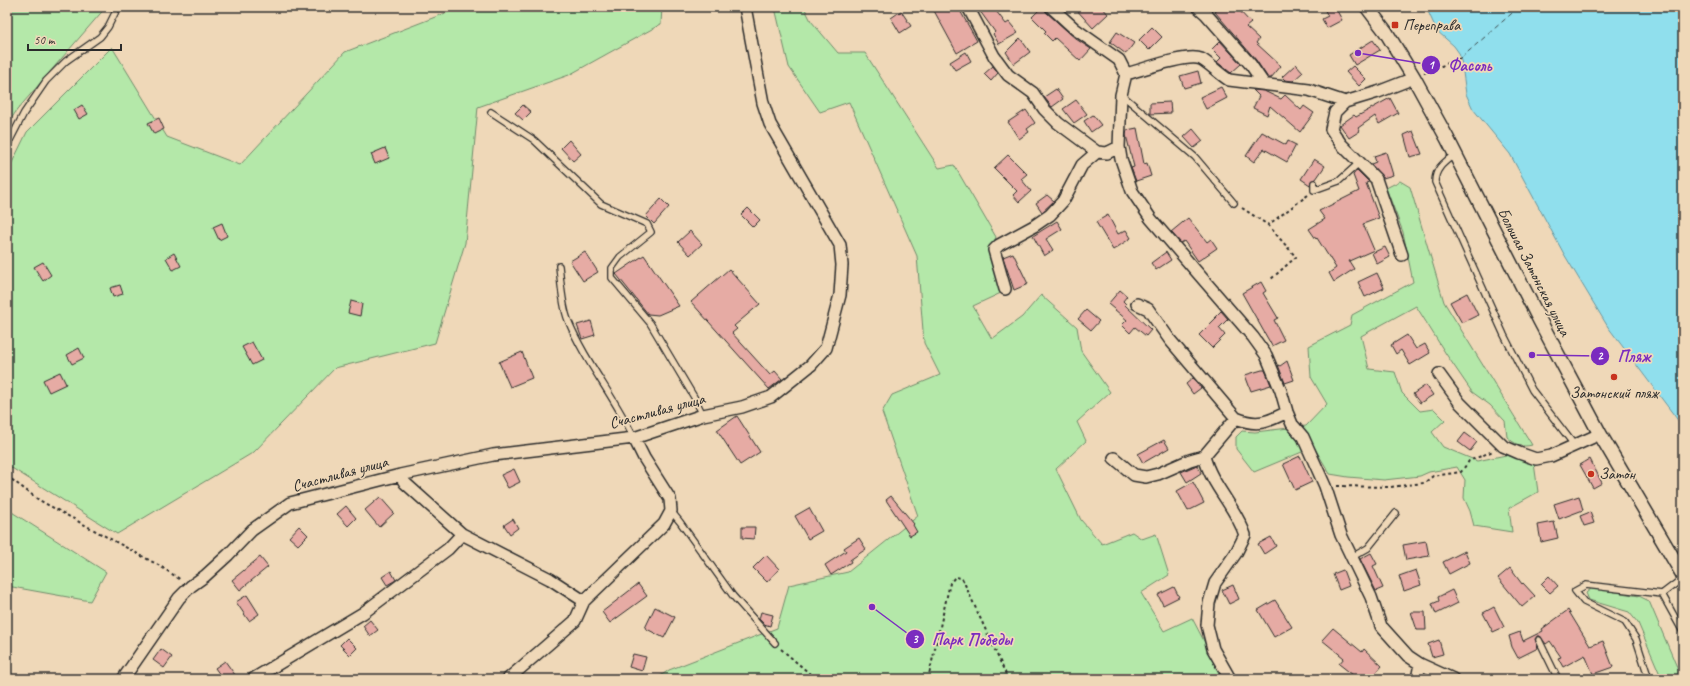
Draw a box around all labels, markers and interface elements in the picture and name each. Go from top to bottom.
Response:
place label: Переправа [1403,15,1461,35]
marker: Переправа [1390,20,1400,30]
scale bar [28,26,121,52]
text: 50 m [34,32,56,48]
callout: Фасоль [1421,50,1500,79]
text: Фасоль [1448,55,1493,76]
text: 1 [1428,57,1435,73]
street label: Большая Затонская улица [1493,205,1575,340]
callout: Пляж [1590,342,1659,371]
text: Пляж [1618,346,1652,367]
text: 2 [1597,348,1604,364]
marker: Затонский пляж [1609,372,1619,382]
place label: Затонский пляж [1570,383,1661,403]
street label: Счастливая улица [607,388,708,433]
street label: Счастливая улица [290,451,391,496]
place label: Затон [1599,464,1637,484]
marker: Затон [1586,469,1596,479]
callout: Парк Победы [905,624,1020,653]
text: Парк Победы [932,629,1014,650]
text: 3 [912,631,919,647]

